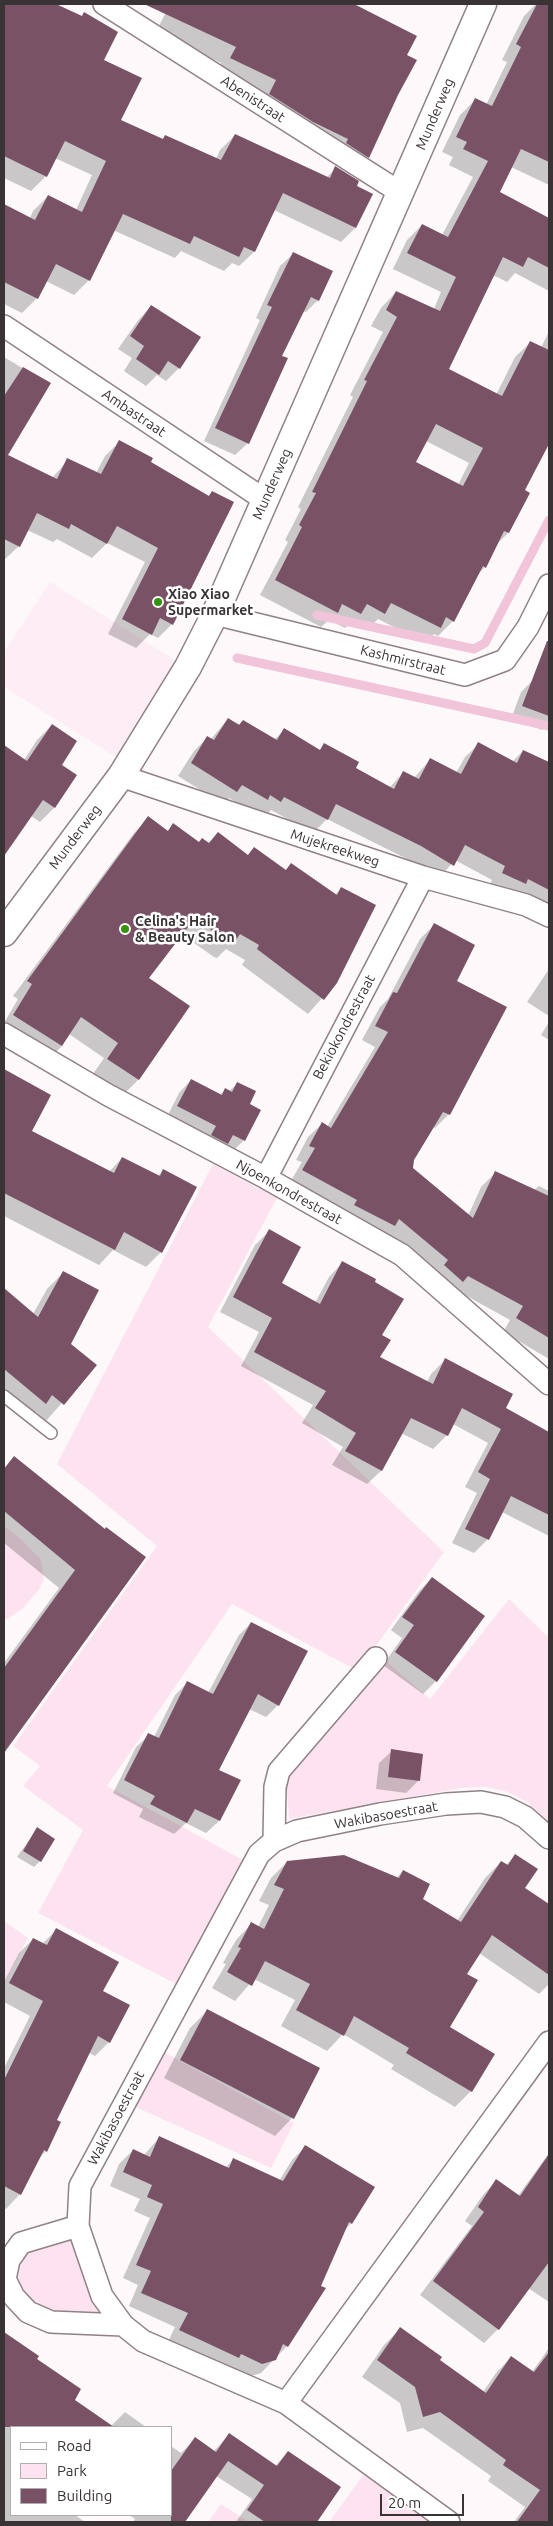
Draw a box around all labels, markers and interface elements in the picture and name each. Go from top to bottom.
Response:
street label: Abenistraat [218,72,288,126]
street label: Munderweg [412,76,458,152]
street label: Ambastraat [99,386,169,440]
street label: Munderweg [249,446,295,522]
place label: Xiao Xiao Supermarket [168,586,253,618]
marker: Xiao Xiao Supermarket [152,596,164,608]
street label: Kashmirstraat [359,641,447,679]
street label: Munderweg [45,801,105,873]
street label: Mujekreekweg [288,826,382,870]
place label: Celina's Hair & Beauty Salon [135,913,235,946]
marker: Celina's Hair & Beauty Salon [119,923,131,935]
street label: Bekiokondrestraat [309,972,379,1082]
street label: Njoenkondrestraat [233,1156,345,1228]
street label: Wakibasoestraat [333,1798,439,1832]
street label: Wakibasoestraat [84,2068,148,2168]
legend [10,2426,172,2516]
text: Road [57,2437,92,2454]
text: Park [57,2462,87,2479]
scale bar [383,2484,467,2516]
text: Building [57,2487,112,2504]
text: 20 m [388,2494,421,2511]

